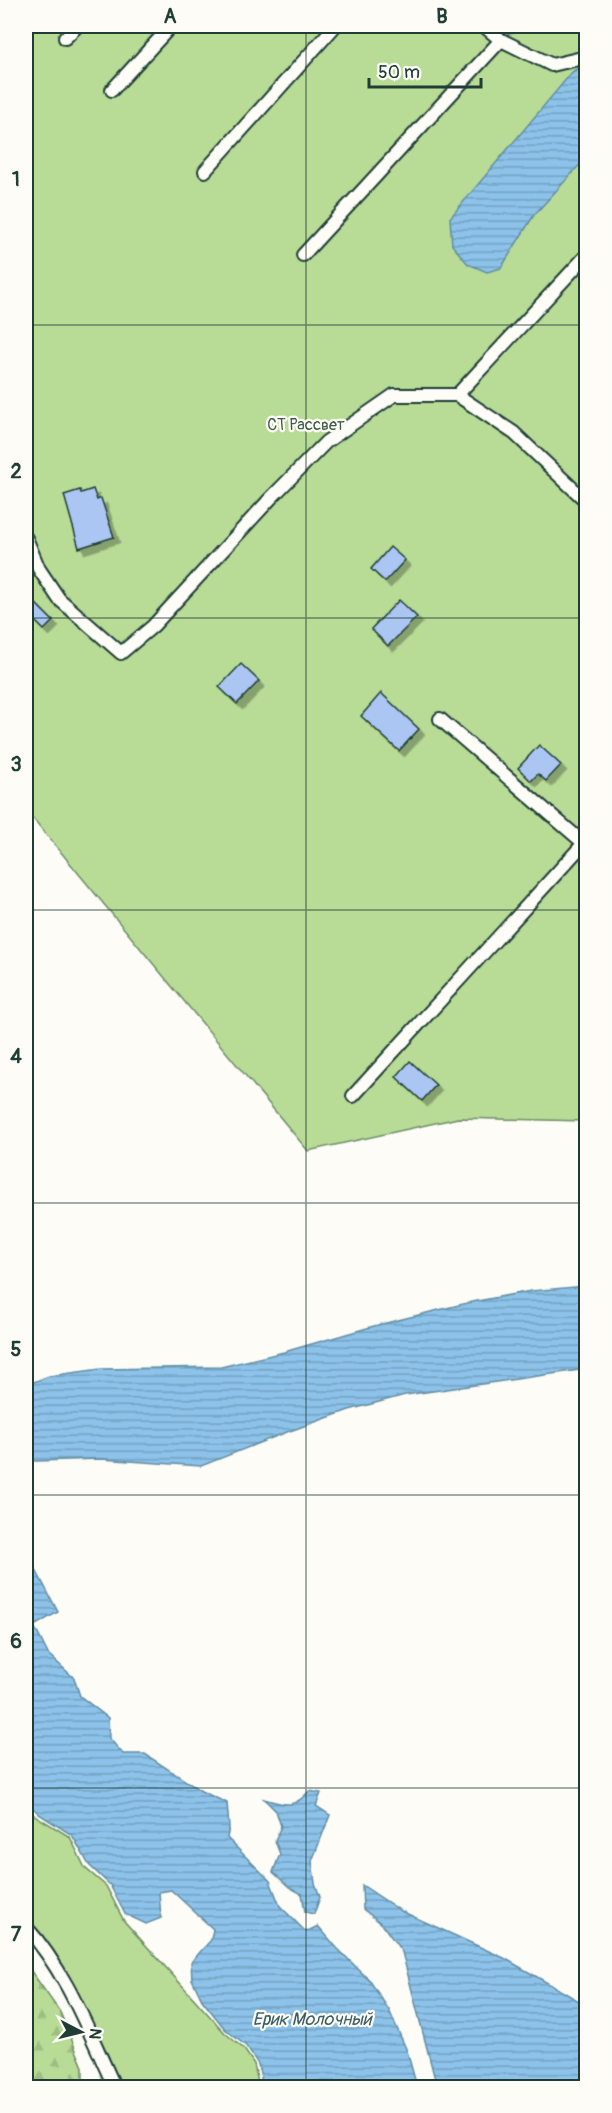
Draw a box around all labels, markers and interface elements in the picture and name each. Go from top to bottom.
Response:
text: A [164,4,177,29]
text: B [436,4,448,29]
scale bar [369,51,482,89]
text: 50 m [378,61,420,84]
text: 1 [12,167,20,192]
park label: СТ Рассвет [267,415,345,435]
text: 2 [10,459,22,484]
text: 3 [10,752,22,777]
text: 4 [10,1044,22,1069]
text: 5 [11,1337,22,1362]
text: 6 [10,1629,22,1654]
text: 7 [11,1922,22,1947]
north arrow [51,2002,111,2062]
water label: Ерик Молочный [252,2008,373,2031]
text: N [84,2027,105,2040]

